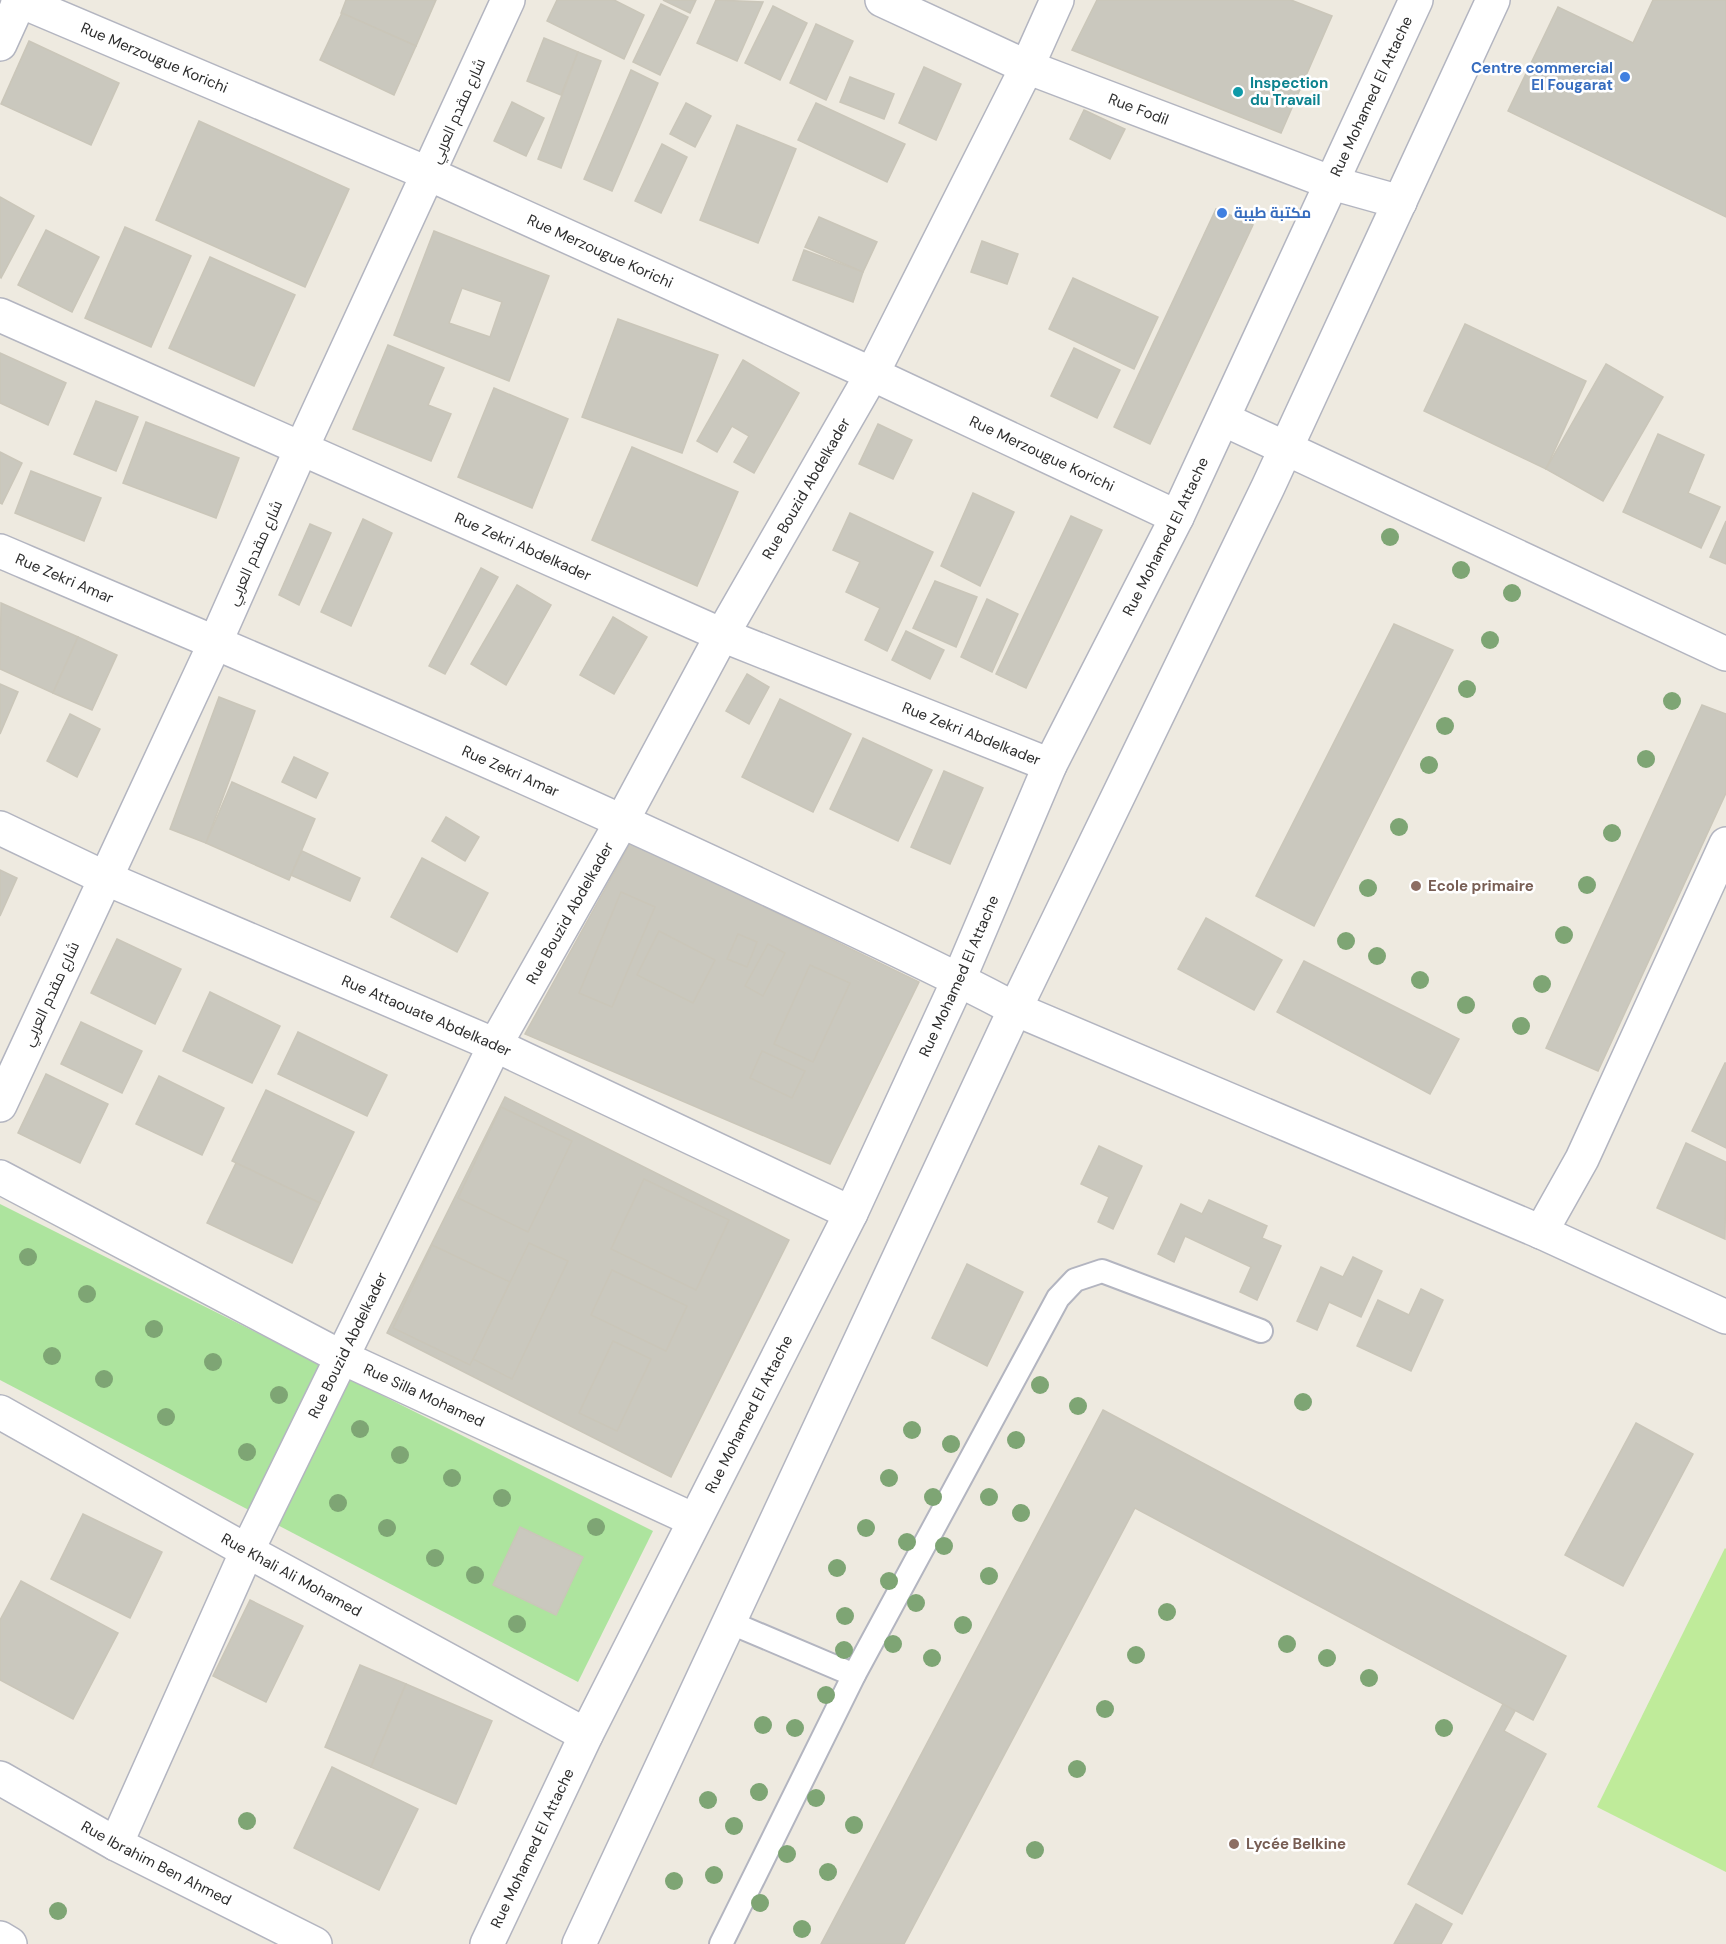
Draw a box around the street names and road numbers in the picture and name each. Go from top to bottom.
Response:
street label: Rue Mohamed El Attache [1326,13,1417,180]
street label: Rue Merzougue Korichi [78,18,231,98]
street label: شارع مقدم العربي [426,55,492,168]
street label: Rue Fodil [1105,89,1172,130]
street label: Rue Merzougue Korichi [524,210,676,293]
street label: Rue Merzougue Korichi [966,411,1118,496]
street label: Rue Bouzid Abdelkader [758,414,855,563]
street label: Rue Mohamed El Attache [1118,454,1213,619]
street label: شارع مقدم العربي [223,497,289,610]
street label: Rue Zekri Abdelkader [452,508,595,586]
street label: Rue Zekri Amar [12,549,117,608]
street label: Rue Zekri Abdelkader [899,697,1044,770]
street label: Rue Zekri Amar [459,741,563,802]
street label: Rue Bouzid Abdelkader [521,838,618,988]
street label: Rue Mohamed El Attache [914,892,1003,1060]
street label: شارع مقدم العربي [18,939,86,1050]
street label: Rue Attaouate Abdelkader [338,970,515,1061]
street label: Rue Bouzid Abdelkader [304,1269,392,1422]
street label: Rue Mohamed El Attache [700,1332,797,1497]
street label: Rue Silla Mohamed [360,1359,488,1432]
street label: Rue Khali Ali Mohamed [218,1529,365,1621]
street label: Rue Mohamed El Attache [486,1765,579,1931]
street label: Rue Ibrahim Ben Ahmed [77,1816,235,1910]

